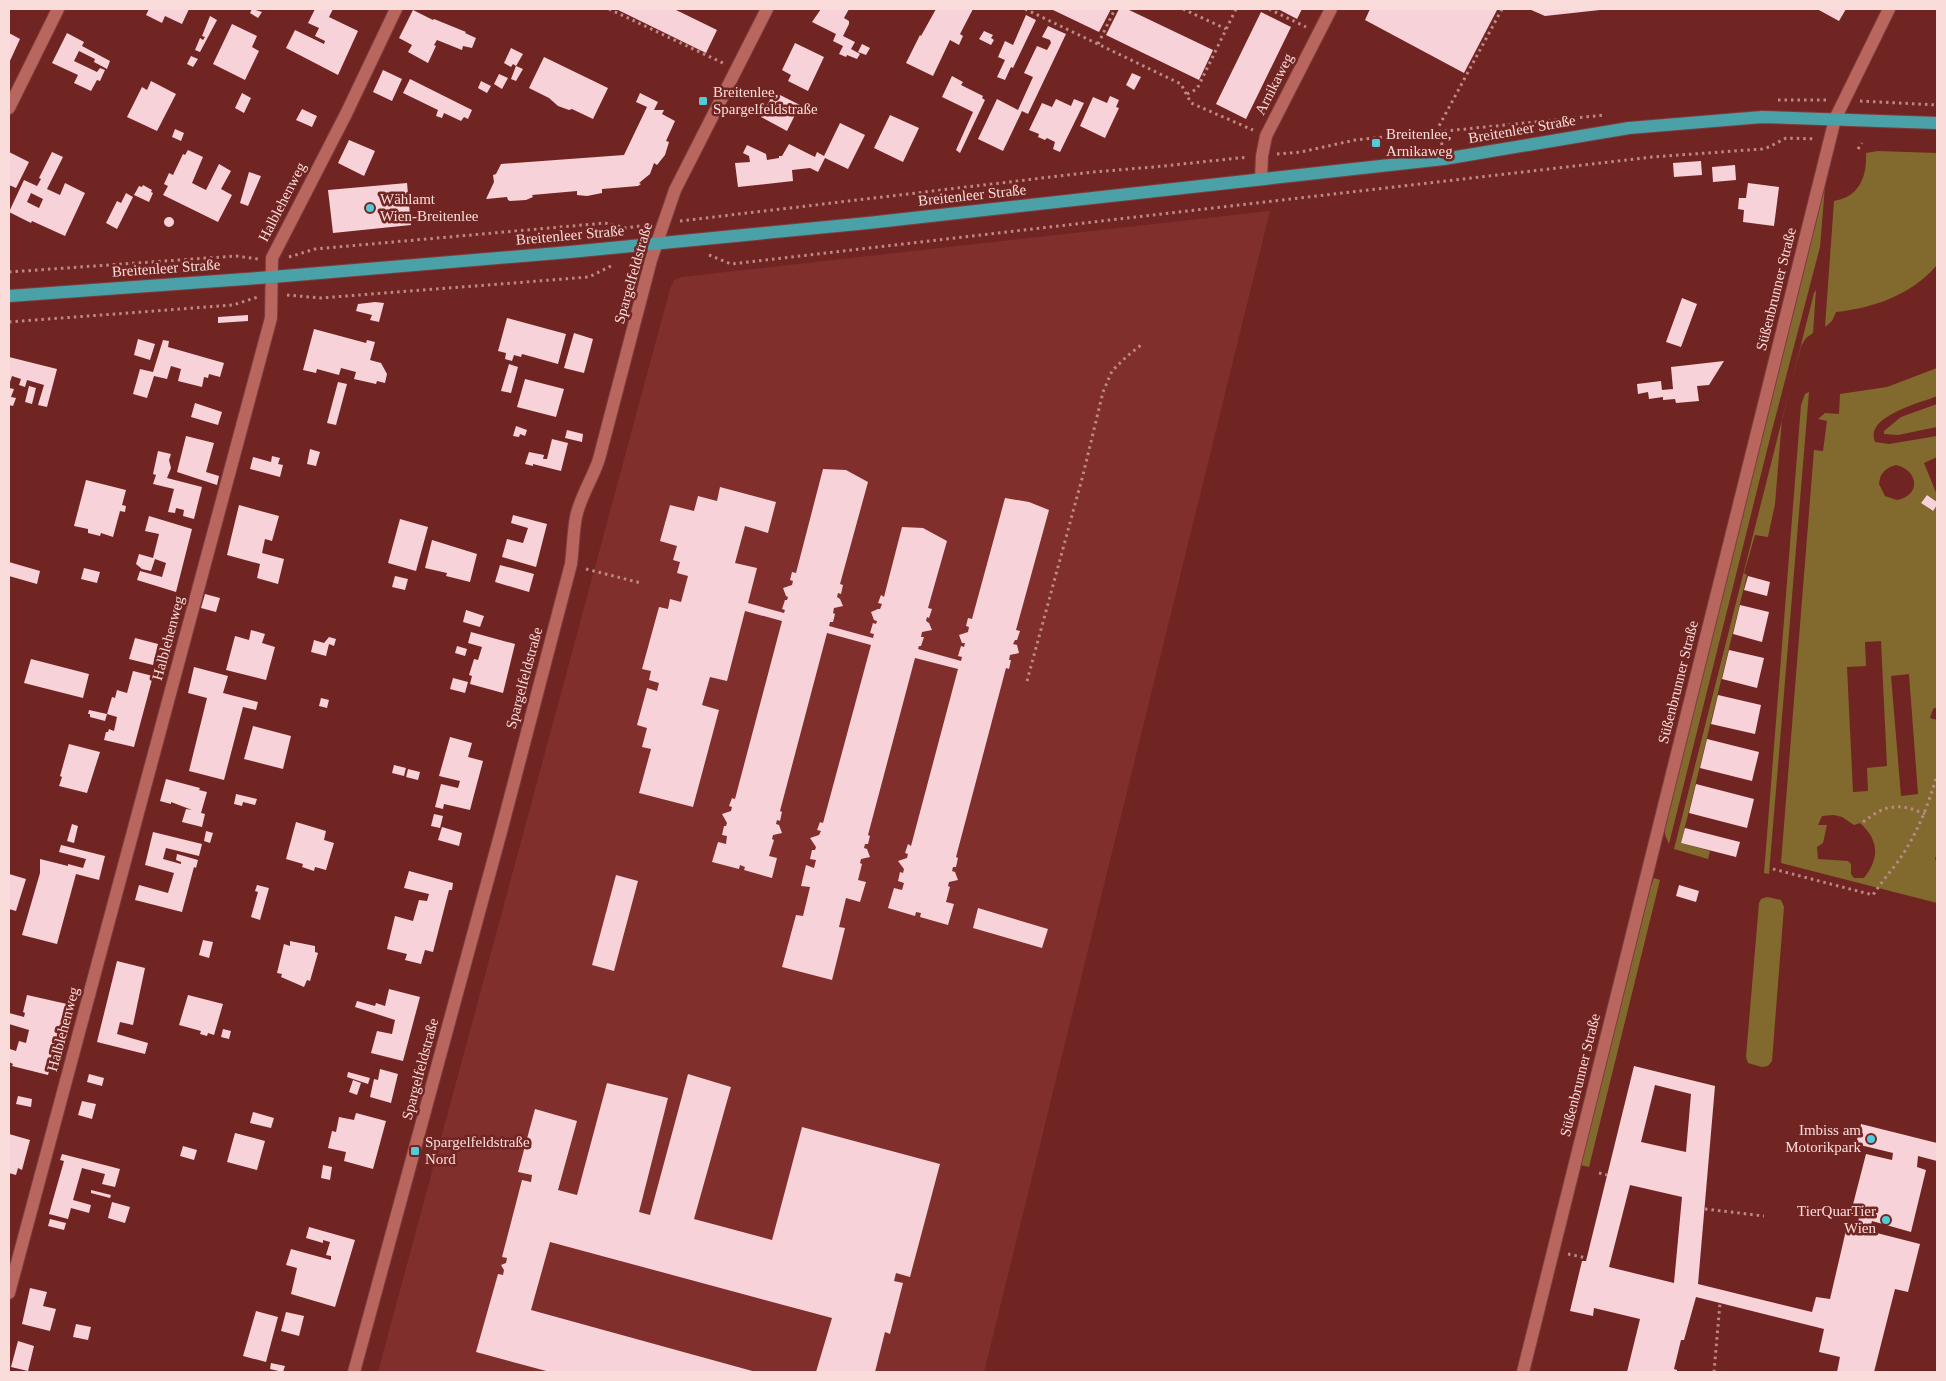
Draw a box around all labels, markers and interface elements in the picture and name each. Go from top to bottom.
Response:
street label: Arnikaweg [1252,50,1296,117]
place label: Breitenlee, Spargelfeldstraße [713,84,818,117]
marker: Breitenlee, Spargelfeldstraße [697,95,709,107]
street label: Breitenleer Straße [1467,112,1577,146]
place label: Breitenlee, Arnikaweg [1386,126,1453,159]
marker: Breitenlee, Arnikaweg [1370,137,1382,149]
street label: Halblehenweg [255,159,309,244]
street label: Breitenleer Straße [917,181,1027,209]
place label: Wählamt Wien-Breitenlee [380,191,479,224]
marker: Wählamt Wien-Breitenlee [364,202,376,214]
street label: Spargelfeldstraße [611,220,655,326]
street label: Breitenleer Straße [515,222,625,248]
street label: Süßenbrunner Straße [1753,225,1799,352]
street label: Breitenleer Straße [111,256,221,280]
street label: Halblehenweg [149,594,187,682]
street label: Süßenbrunner Straße [1655,618,1701,745]
street label: Spargelfeldstraße [503,625,545,731]
street label: Halblehenweg [44,985,82,1073]
street label: Süßenbrunner Straße [1557,1011,1603,1138]
street label: Spargelfeldstraße [399,1016,441,1122]
place label: Imbiss am Motorikpark [1785,1122,1861,1155]
marker: Imbiss am Motorikpark [1865,1133,1877,1145]
place label: Spargelfeldstraße Nord [425,1134,530,1167]
marker: Spargelfeldstraße Nord [409,1145,421,1157]
place label: TierQuarTier Wien [1797,1203,1876,1236]
marker: TierQuarTier Wien [1880,1214,1892,1226]

